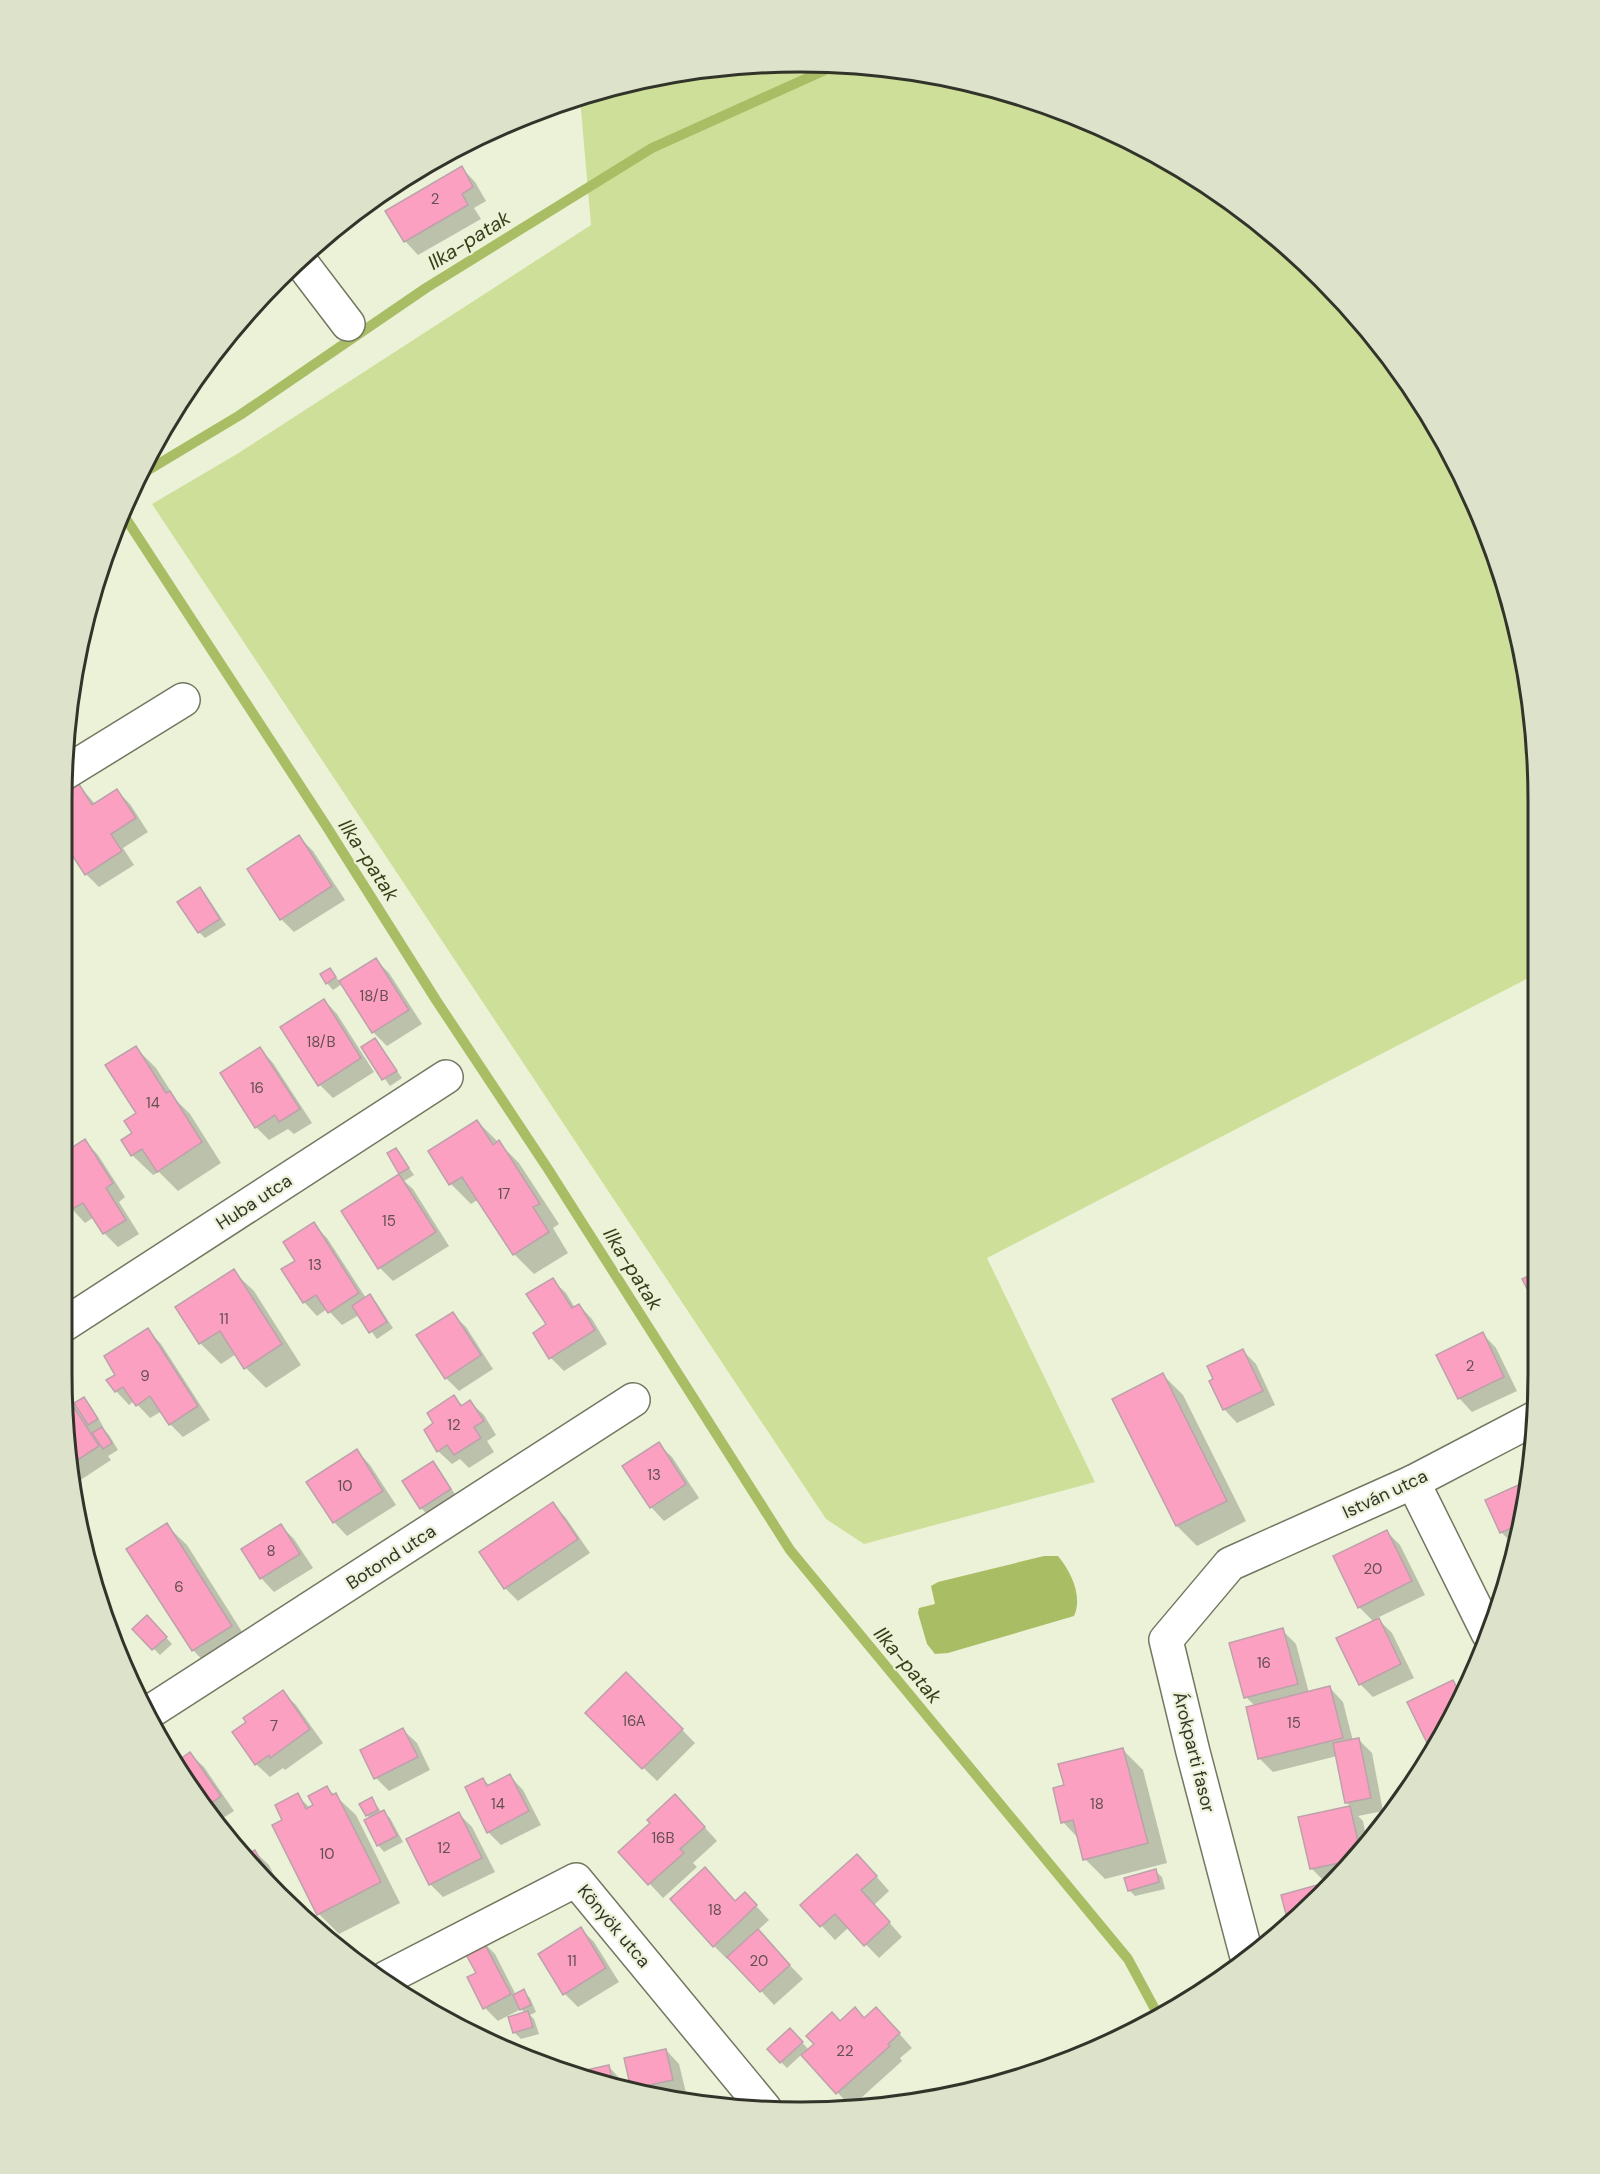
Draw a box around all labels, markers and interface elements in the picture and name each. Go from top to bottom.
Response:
house number: 2 [431,189,439,209]
water label: Ilka-patak [423,204,516,276]
water label: Ilka-patak [333,814,406,907]
house number: 18/B [359,986,389,1006]
house number: 18/B [306,1032,336,1052]
house number: 16 [250,1078,264,1098]
house number: 14 [146,1093,160,1113]
street label: Huba utca [212,1169,296,1235]
house number: 17 [498,1184,510,1204]
house number: 15 [382,1211,396,1231]
water label: Ilka-patak [597,1223,669,1316]
house number: 13 [308,1255,322,1275]
house number: 11 [219,1309,229,1329]
house number: 2 [1466,1356,1474,1376]
house number: 9 [140,1366,150,1386]
house number: 12 [447,1415,461,1435]
street label: István utca [1339,1464,1431,1524]
house number: 13 [647,1465,661,1485]
house number: 10 [338,1476,352,1496]
street label: Botond utca [342,1519,440,1595]
house number: 8 [266,1541,276,1561]
house number: 20 [1364,1559,1382,1579]
house number: 6 [174,1577,184,1597]
water label: Ilka-patak [868,1621,948,1709]
house number: 16 [1257,1653,1271,1673]
street label: Árokparti fasor [1167,1689,1221,1815]
house number: 16A [622,1711,646,1731]
house number: 15 [1287,1713,1301,1733]
house number: 7 [270,1716,278,1736]
house number: 14 [491,1794,505,1814]
house number: 18 [1090,1794,1104,1814]
house number: 16B [651,1828,675,1848]
house number: 12 [437,1838,451,1858]
house number: 10 [320,1844,334,1864]
street label: Könyök utca [572,1879,656,1973]
house number: 18 [708,1900,722,1920]
house number: 11 [567,1951,577,1971]
house number: 20 [750,1951,768,1971]
house number: 22 [836,2041,854,2061]

